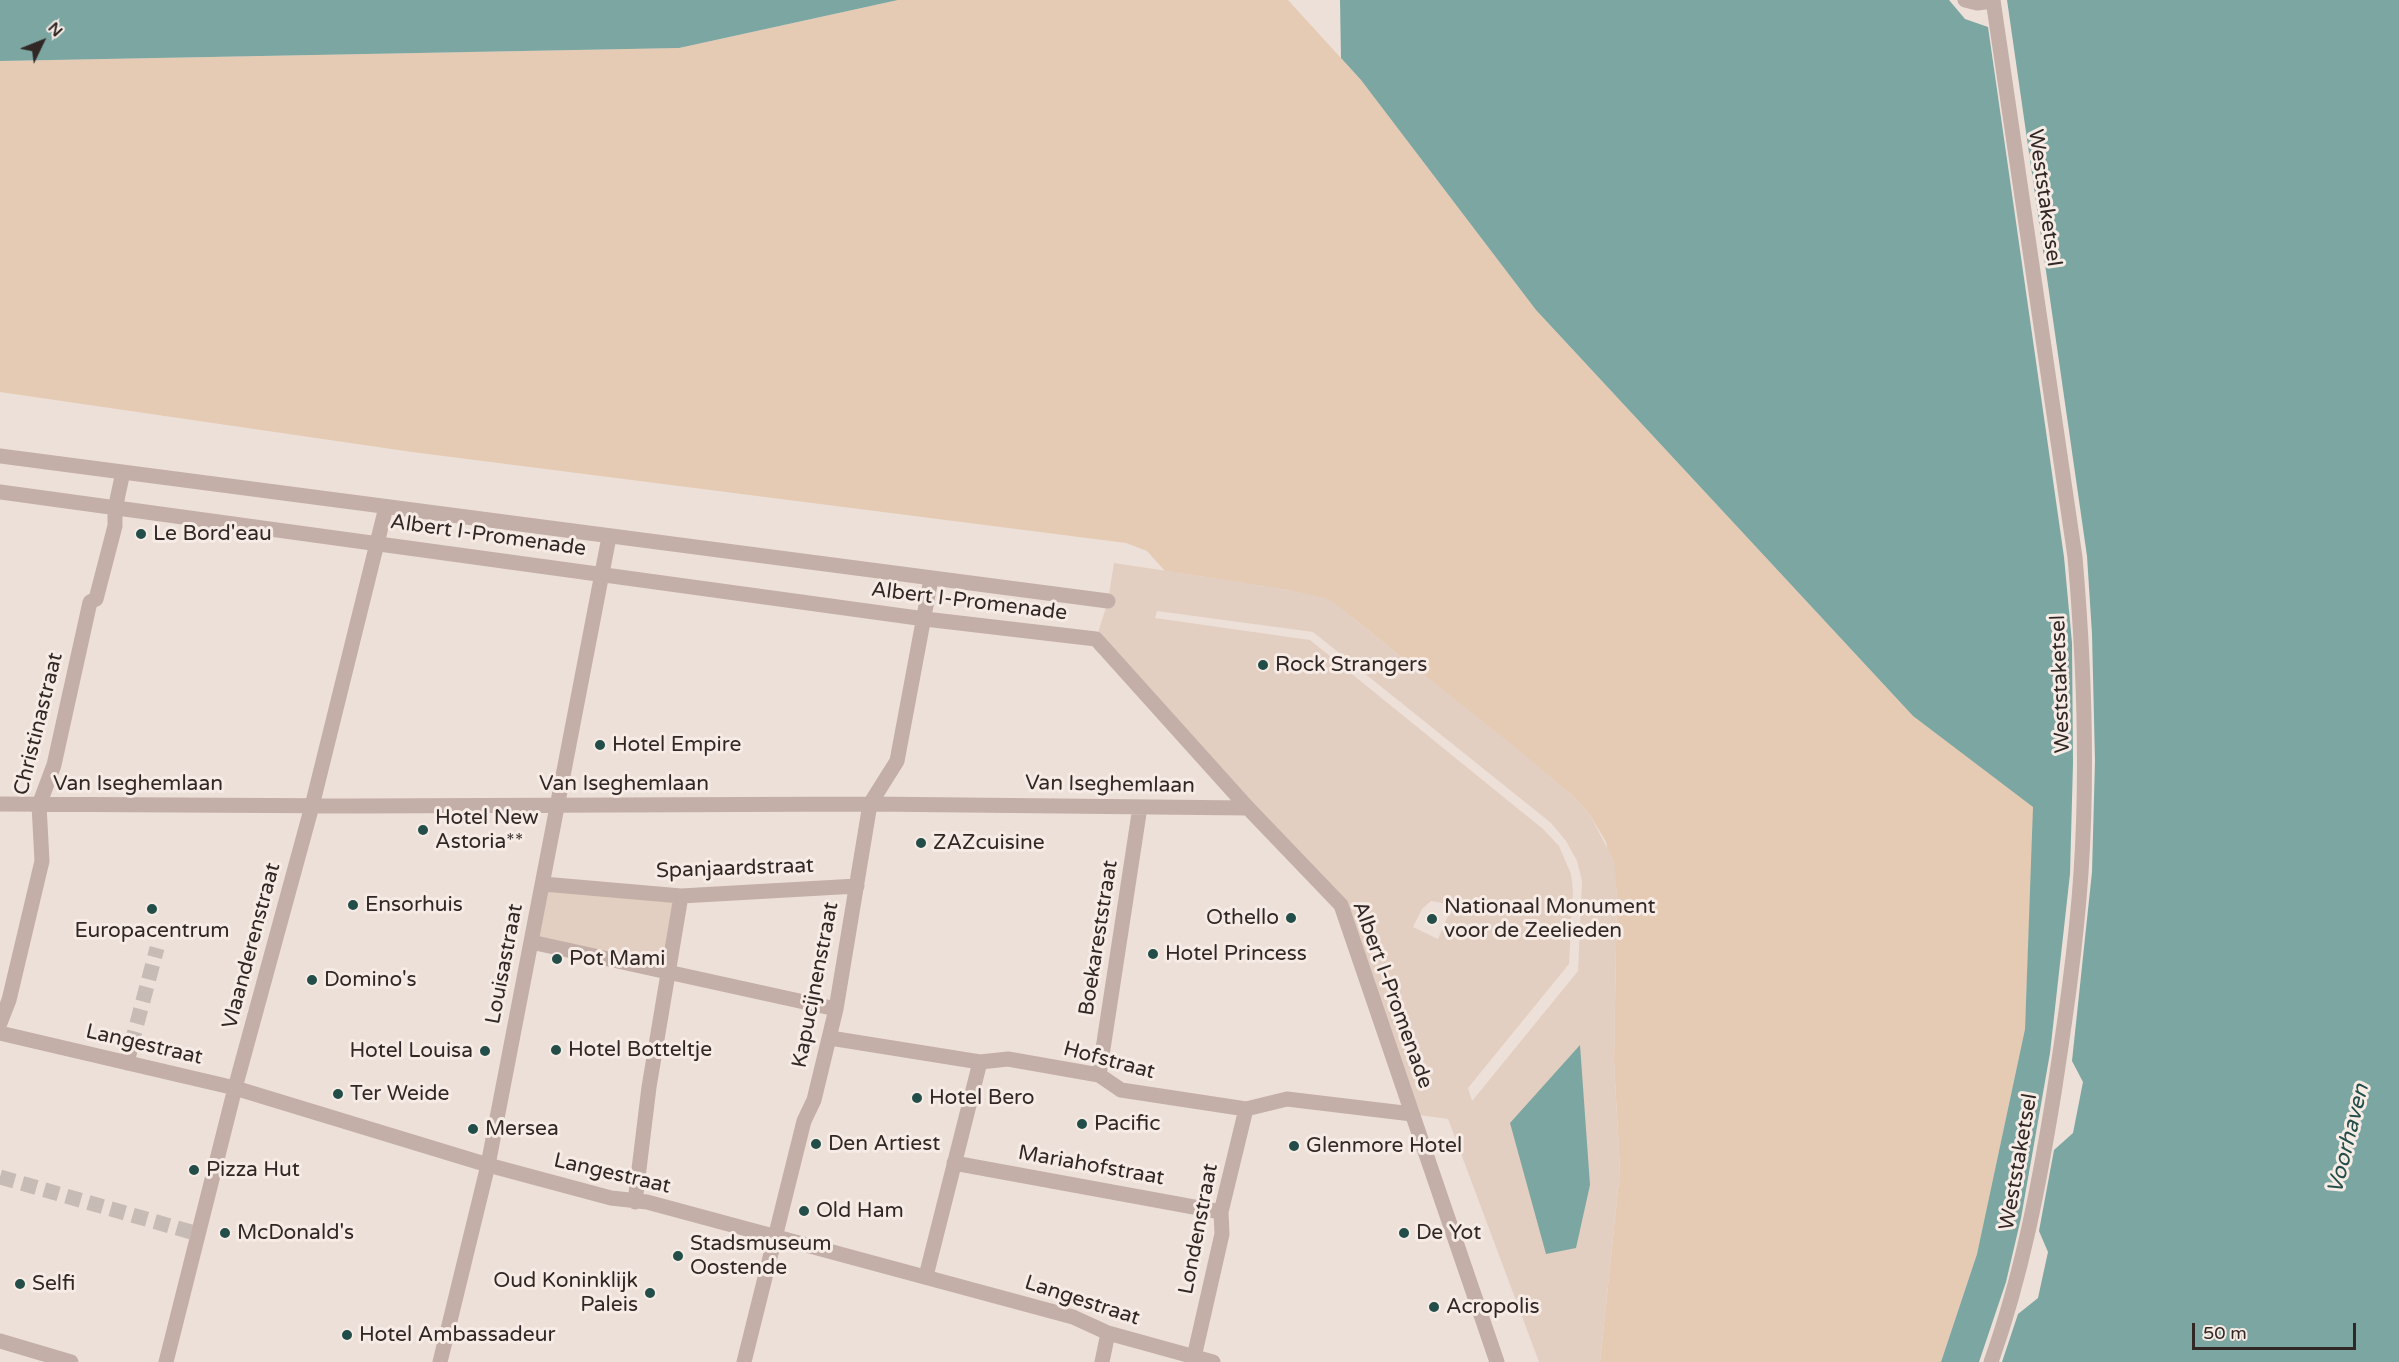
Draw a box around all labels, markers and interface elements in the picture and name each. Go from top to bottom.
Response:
north arrow [12,12,72,72]
text: N [43,18,67,41]
street label: Weststaketsel [2022,128,2066,268]
street label: Albert I-Promenade [389,510,587,562]
place label: Le Bord'eau [153,521,272,547]
marker: Le Bord'eau [134,527,148,541]
street label: Albert I-Promenade [870,577,1068,627]
street label: Weststaketsel [2046,614,2076,754]
street label: Christinastraat [9,650,69,798]
place label: Rock Strangers [1275,652,1427,678]
marker: Rock Strangers [1256,658,1270,672]
place label: Hotel Empire [612,732,741,758]
marker: Hotel Empire [593,738,607,752]
street label: Van Iseghemlaan [53,771,223,797]
street label: Van Iseghemlaan [539,771,709,797]
street label: Van Iseghemlaan [1025,771,1195,799]
place label: Hotel New Astoria** [435,805,539,855]
marker: Hotel New Astoria** [416,823,430,837]
place label: ZAZcuisine [933,830,1045,856]
marker: ZAZcuisine [914,836,928,850]
street label: Spanjaardstraat [656,854,814,884]
street label: Boekareststraat [1074,858,1124,1018]
street label: Vlaanderenstraat [218,860,286,1032]
place label: Ensorhuis [365,892,463,918]
place label: Nationaal Monument voor de Zeelieden [1444,894,1655,944]
marker: Ensorhuis [346,898,360,912]
street label: Albert I-Promenade [1346,898,1438,1092]
street label: Kapucijnenstraat [788,900,844,1070]
marker: Europacentrum [145,902,159,916]
street label: Louisastraat [481,902,529,1026]
place label: Othello [1206,905,1279,931]
marker: Othello [1284,911,1298,925]
marker: Nationaal Monument voor de Zeelieden [1425,912,1439,926]
place label: Europacentrum [74,918,230,944]
place label: Hotel Princess [1165,941,1307,967]
place label: Pot Mami [569,946,666,972]
marker: Hotel Princess [1146,947,1160,961]
marker: Pot Mami [550,952,564,966]
place label: Domino's [324,967,417,993]
marker: Domino's [305,973,319,987]
street label: Langestraat [83,1019,205,1071]
place label: Hotel Botteltje [568,1037,712,1063]
street label: Hofstraat [1060,1037,1158,1085]
place label: Hotel Louisa [350,1038,473,1064]
marker: Hotel Botteltje [549,1043,563,1057]
marker: Hotel Louisa [478,1044,492,1058]
place label: Ter Weide [350,1081,449,1107]
water label: Voorhaven [2323,1081,2375,1197]
place label: Hotel Bero [929,1085,1035,1111]
marker: Ter Weide [331,1087,345,1101]
marker: Hotel Bero [910,1091,924,1105]
street label: Weststaketsel [1995,1092,2043,1232]
place label: Pacific [1094,1111,1160,1137]
place label: Mersea [485,1116,559,1142]
marker: Pacific [1075,1117,1089,1131]
marker: Mersea [466,1122,480,1136]
place label: Den Artiest [828,1131,940,1157]
place label: Glenmore Hotel [1306,1133,1462,1159]
marker: Den Artiest [809,1137,823,1151]
marker: Glenmore Hotel [1287,1139,1301,1153]
street label: Mariahofstraat [1016,1141,1166,1191]
street label: Langestraat [551,1148,673,1200]
place label: Pizza Hut [206,1157,300,1183]
street label: Londenstraat [1174,1161,1224,1297]
marker: Pizza Hut [187,1163,201,1177]
place label: Old Ham [816,1198,904,1224]
marker: Old Ham [797,1204,811,1218]
place label: McDonald's [237,1220,354,1246]
place label: De Yot [1416,1220,1481,1246]
marker: McDonald's [218,1226,232,1240]
marker: De Yot [1397,1226,1411,1240]
place label: Stadsmuseum Oostende [690,1231,832,1281]
marker: Stadsmuseum Oostende [671,1249,685,1263]
place label: Oud Koninklijk Paleis [493,1268,638,1318]
place label: Selfi [32,1271,75,1297]
street label: Langestraat [1021,1271,1143,1331]
marker: Selfi [13,1277,27,1291]
marker: Oud Koninklijk Paleis [643,1286,657,1300]
place label: Acropolis [1446,1294,1540,1320]
marker: Acropolis [1427,1300,1441,1314]
scale bar [2195,1311,2358,1349]
place label: Hotel Ambassadeur [359,1322,555,1348]
text: 50 m [2203,1322,2247,1344]
marker: Hotel Ambassadeur [340,1328,354,1342]

